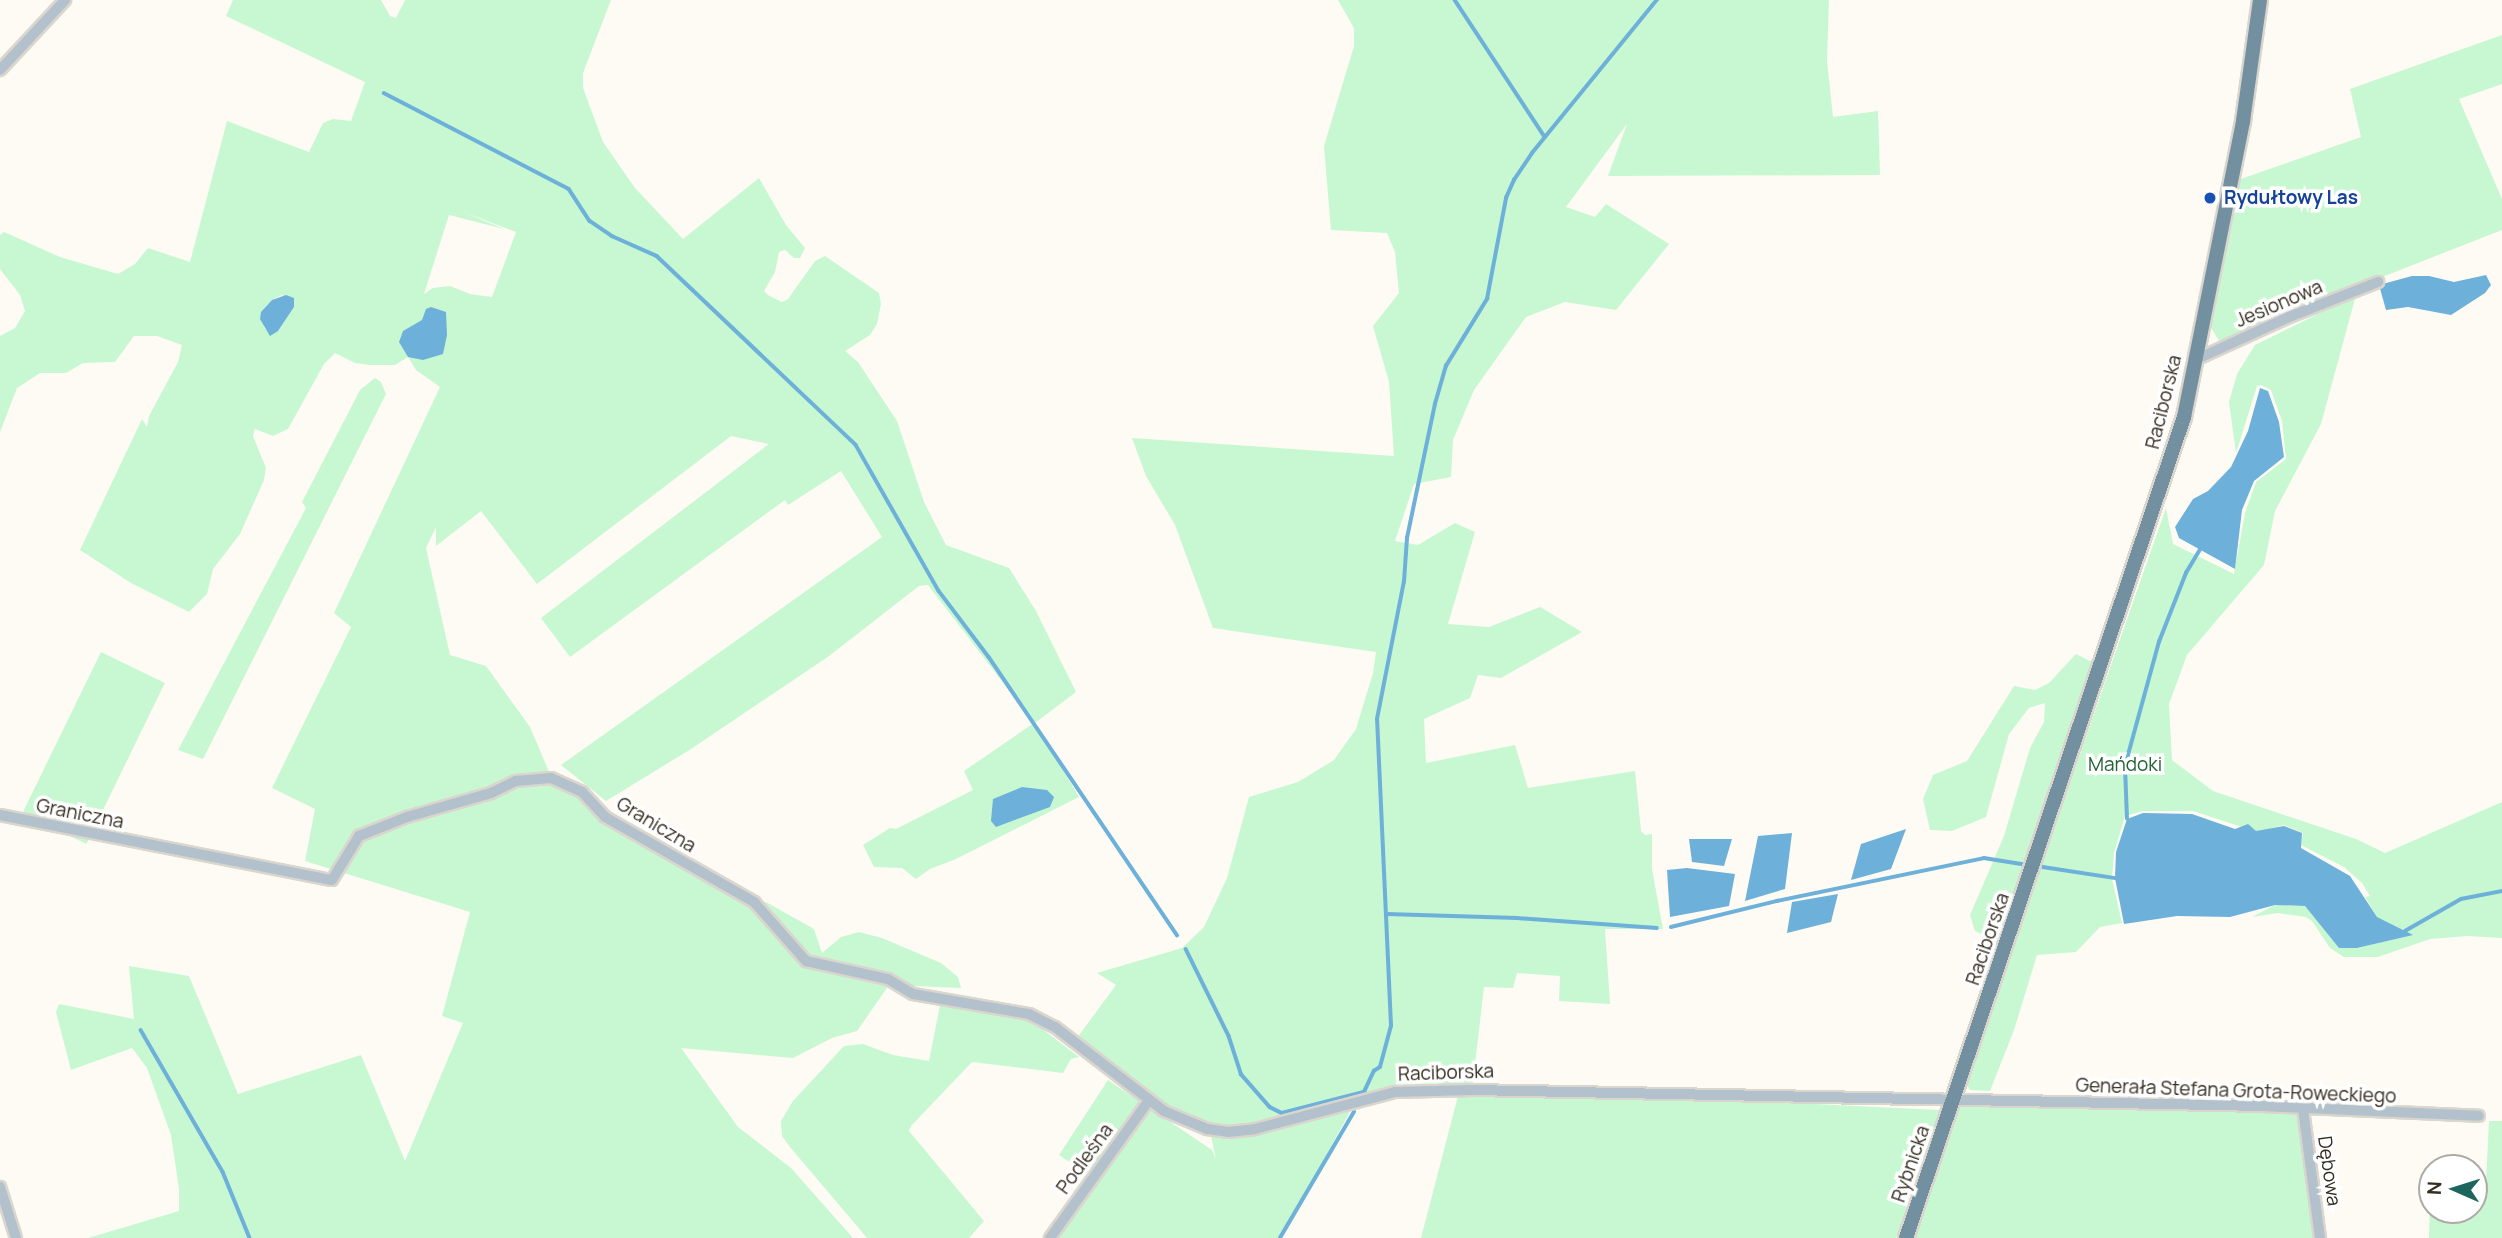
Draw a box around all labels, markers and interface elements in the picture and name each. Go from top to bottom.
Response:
place label: Rydułtowy Las [2224,187,2358,209]
marker: Rydułtowy Las [2202,190,2218,206]
street label: Jesionowa [2232,275,2326,333]
street label: Raciborska [2141,353,2187,451]
park label: Mańdoki [2088,754,2162,776]
street label: Graniczna [612,792,700,858]
street label: Graniczna [34,794,126,834]
street label: Raciborska [1962,890,2014,988]
street label: Raciborska [1398,1060,1494,1086]
street label: Generała Stefana Grota-Roweckiego [2075,1074,2397,1108]
street label: Podleśna [1052,1119,1118,1199]
street label: Rybnicka [1887,1123,1935,1205]
street label: Dębowa [2313,1134,2345,1208]
north arrow [2418,1154,2488,1224]
text: N [2421,1181,2447,1196]

